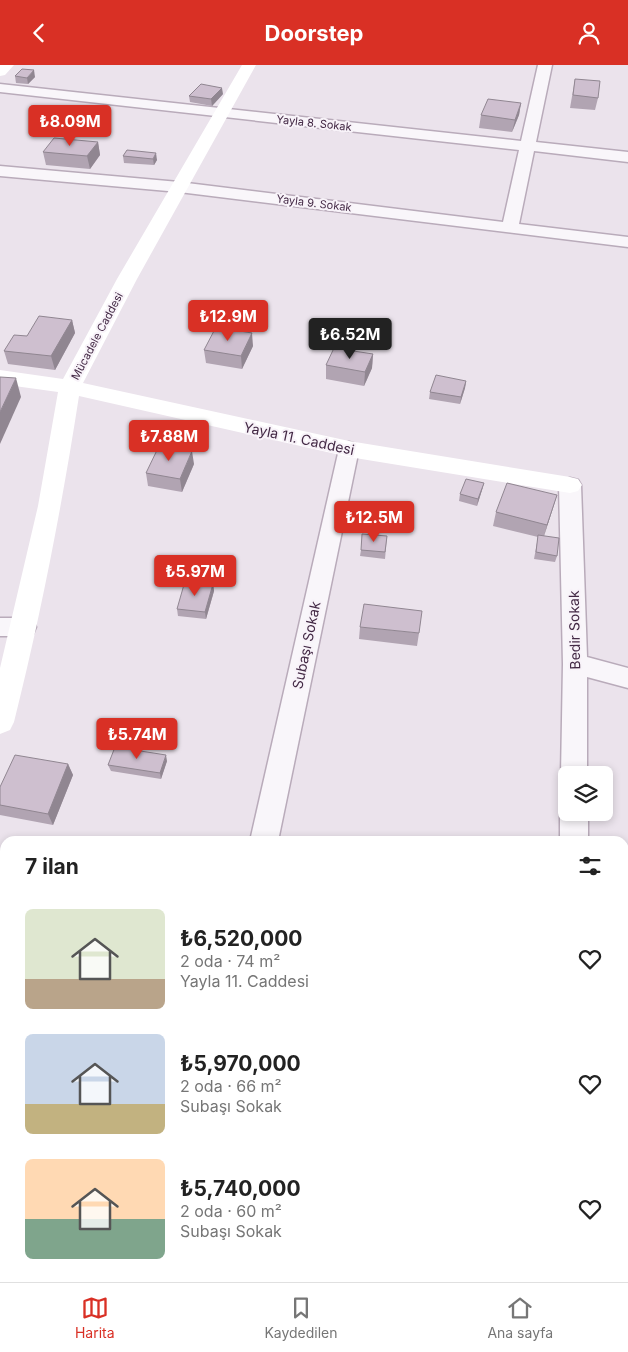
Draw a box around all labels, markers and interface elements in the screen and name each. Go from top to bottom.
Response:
icon: back [25,19,53,47]
icon: person [575,19,603,47]
text: Doorstep [265,20,363,46]
pin: ₺8.09M [29,104,111,147]
text: ₺8.09M [39,111,101,131]
street label: Yayla 8. Sokak [276,112,352,134]
street label: Yayla 9. Sokak [276,191,352,215]
street label: Mücadele Caddesi [68,290,126,382]
pin: ₺12.9M [187,299,269,342]
text: ₺12.9M [199,306,257,326]
pin: ₺6.52M [309,317,391,360]
text: ₺6.52M [320,324,380,344]
street label: Yayla 11. Caddesi [242,418,356,458]
pin: ₺7.88M [128,419,210,462]
text: ₺7.88M [140,426,198,446]
pin: ₺12.5M [333,501,415,543]
text: ₺12.5M [345,507,403,527]
pin: ₺5.97M [154,555,236,597]
text: ₺5.97M [165,561,225,581]
street label: Bedir Sokak [565,590,583,670]
street label: Subaşı Sokak [288,599,324,690]
pin: ₺5.74M [96,717,178,760]
text: ₺5.74M [107,724,167,744]
map controls [558,766,613,821]
button: layers [558,766,613,821]
icon: filters [576,852,604,880]
text: 7 ilan [25,854,79,879]
text: ₺6,520,000 [180,926,303,951]
icon: home [65,929,125,989]
icon: heart [576,945,604,973]
text: 2 oda · 74 m² [180,951,280,971]
text: Yayla 11. Caddesi [180,971,309,991]
text: ₺5,970,000 [180,1051,301,1076]
icon: home [65,1054,125,1114]
icon: heart [576,1070,604,1098]
text: 2 oda · 66 m² [180,1076,282,1096]
text: Subaşı Sokak [180,1096,282,1116]
text: ₺5,740,000 [180,1176,301,1201]
icon: home [65,1179,125,1239]
icon: heart [576,1195,604,1223]
text: 2 oda · 60 m² [180,1201,282,1221]
text: Subaşı Sokak [180,1221,282,1241]
tab: Harita [75,1294,115,1341]
tab: Kaydedilen [264,1294,338,1341]
tab: Ana sayfa [487,1294,553,1341]

